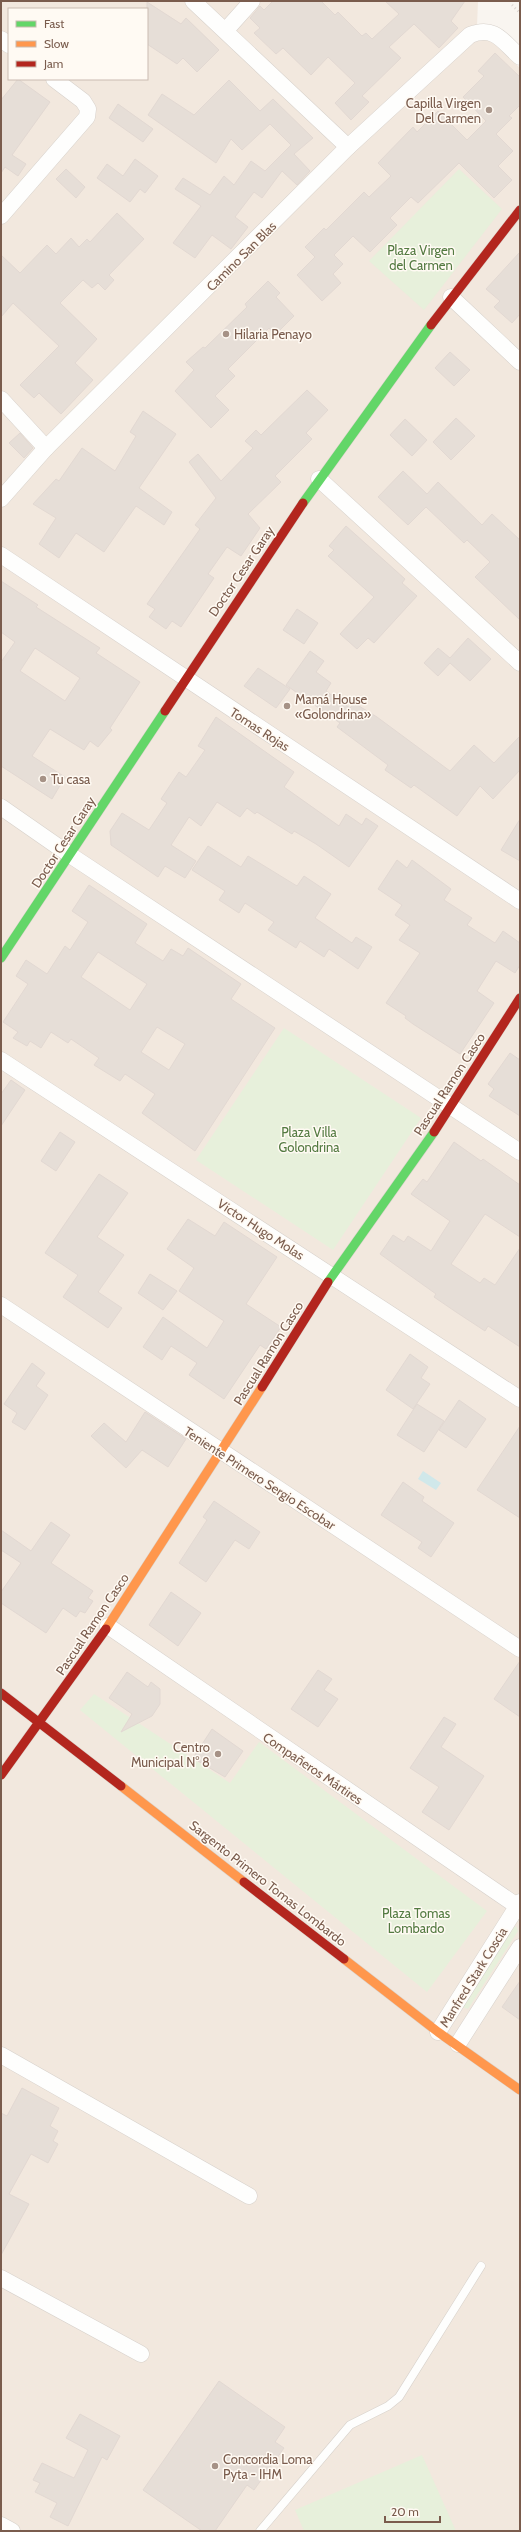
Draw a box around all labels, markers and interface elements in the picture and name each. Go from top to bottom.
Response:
legend [8,8,148,80]
text: Fast [44,16,64,31]
text: Slow [44,36,69,51]
text: Jam [43,56,63,71]
place label: Capilla Virgen Del Carmen [406,95,481,126]
marker: Capilla Virgen Del Carmen [484,105,494,115]
street label: Camino San Blas [203,217,280,294]
park label: Plaza Virgen del Carmen [387,242,455,273]
place label: Hilaria Penayo [234,326,312,342]
marker: Hilaria Penayo [221,329,231,339]
street label: Doctor Cesar Garay [205,522,277,619]
place label: Mamá House «Golondrina» [295,691,371,722]
marker: Mamá House «Golondrina» [282,701,292,711]
street label: Tomas Rojas [227,704,293,755]
place label: Tu casa [51,771,91,787]
marker: Tu casa [38,774,48,784]
street label: Doctor Cesar Garay [28,793,99,891]
street label: Pascual Ramon Casco [410,1030,488,1138]
park label: Plaza Villa Golondrina [279,1124,340,1155]
street label: Victor Hugo Molas [215,1195,308,1263]
street label: Pascual Ramon Casco [230,1298,306,1408]
street label: Teniente Primero Sergio Escobar [181,1423,340,1534]
street label: Pascual Ramon Casco [52,1570,132,1678]
street label: Compañeros Mártires [260,1729,367,1808]
place label: Centro Municipal N° 8 [131,1739,210,1770]
marker: Centro Municipal N° 8 [213,1749,223,1759]
street label: Sargento Primero Tomas Lombardo [186,1817,350,1949]
park label: Plaza Tomas Lombardo [382,1905,451,1936]
street label: Manfred Stark Coscia [436,1923,511,2030]
place label: Concordia Loma Pyta - IHM [223,2451,313,2482]
marker: Concordia Loma Pyta - IHM [210,2461,220,2471]
scale bar [385,2498,440,2524]
text: 20 m [391,2504,419,2519]

